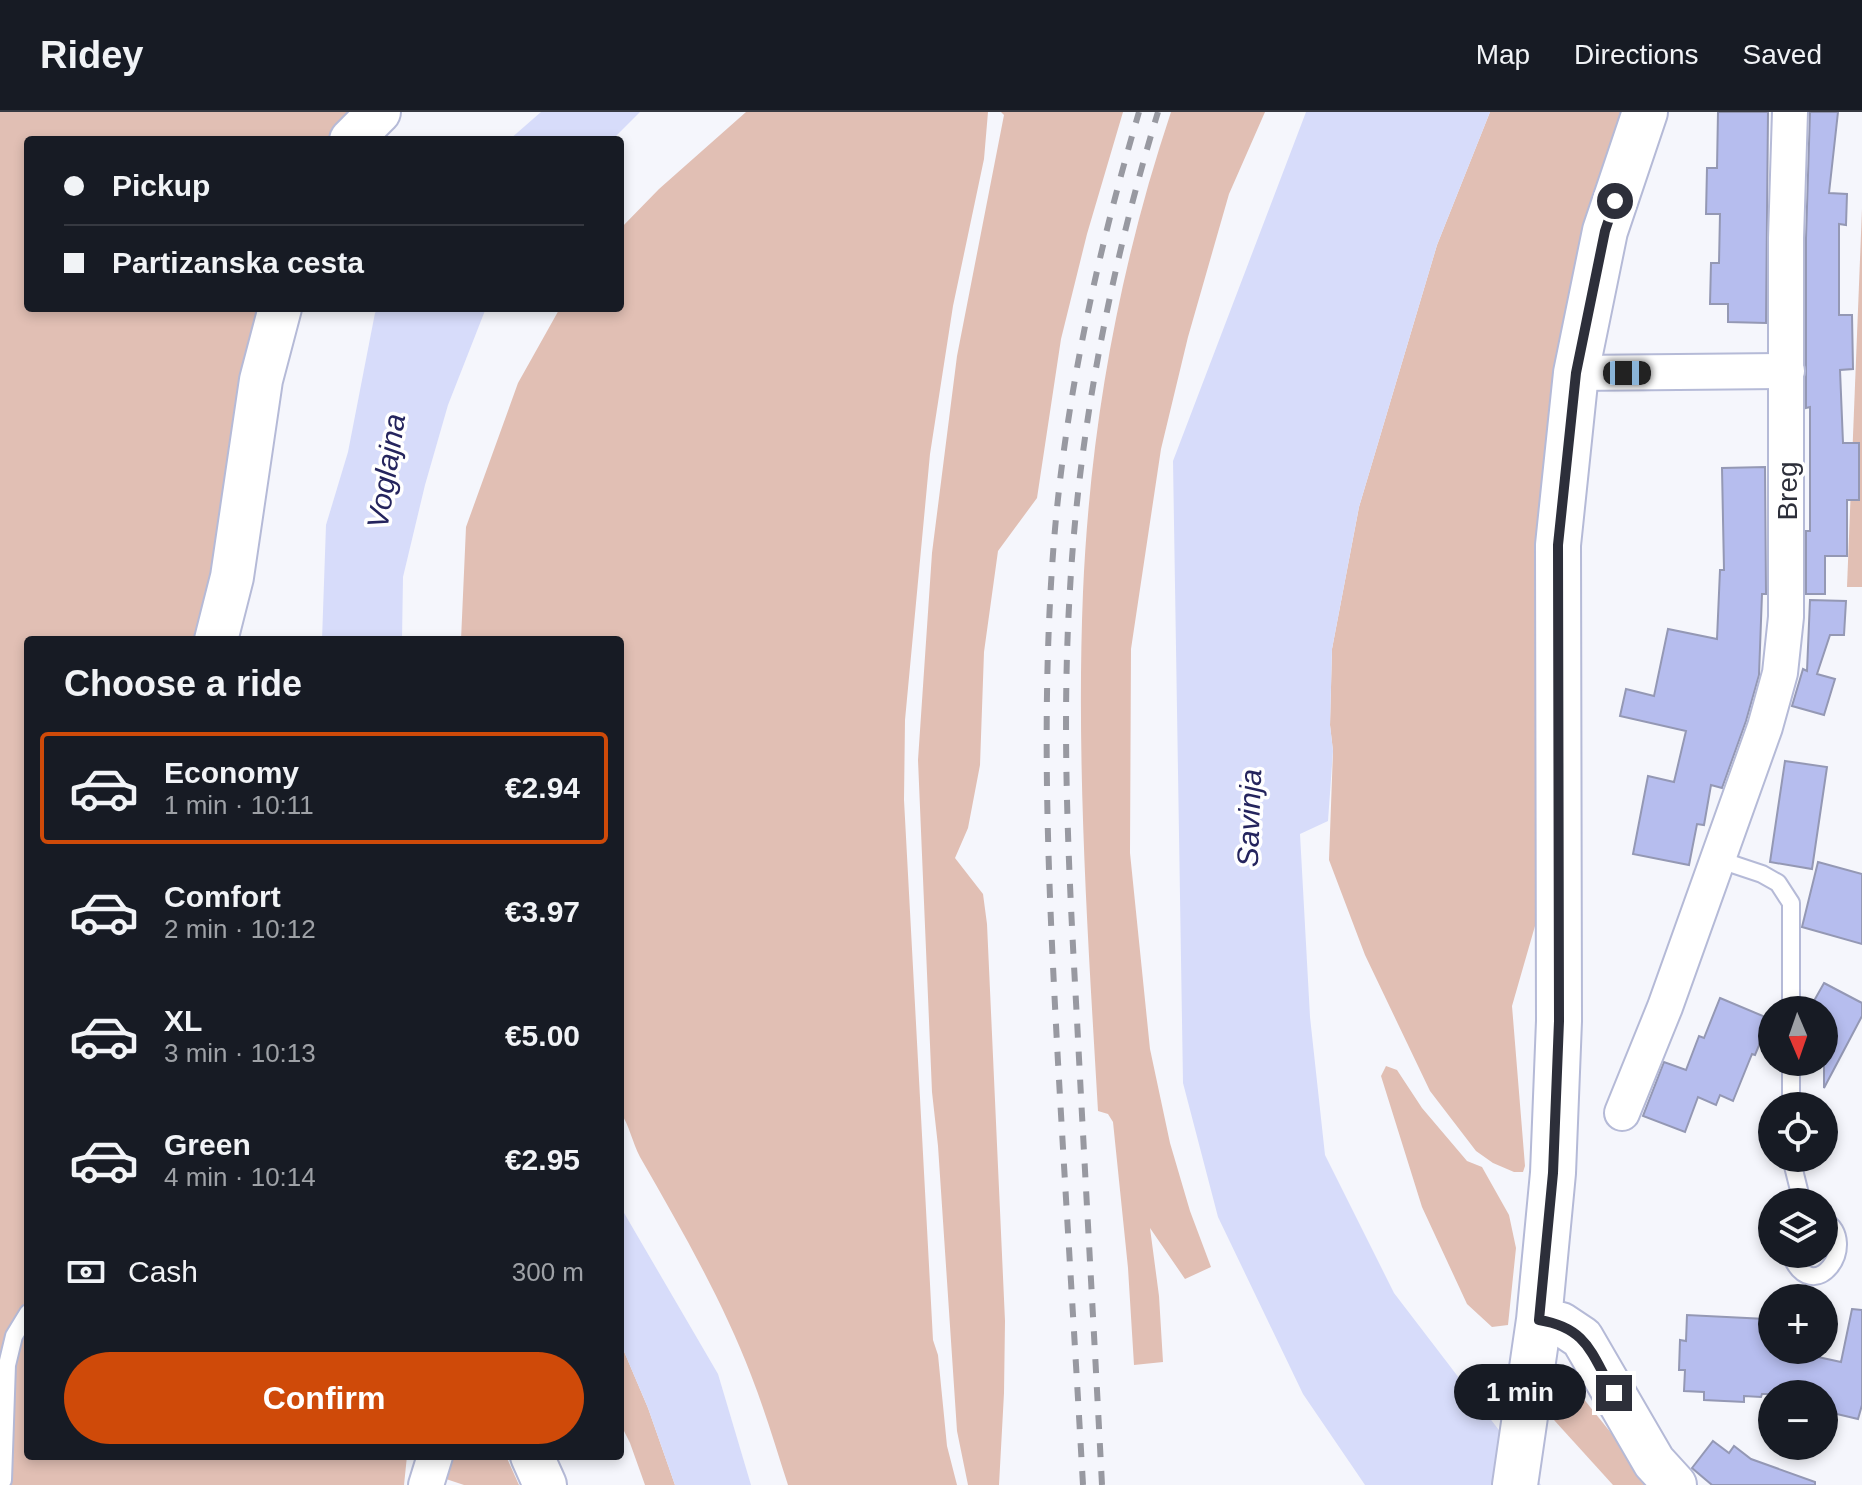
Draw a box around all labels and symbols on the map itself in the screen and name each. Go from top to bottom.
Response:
route start [1597,183,1633,219]
car [1603,361,1651,385]
water label: Voglajna [361,411,411,531]
street label: Breg [1772,461,1803,521]
water label: Savinja [1231,768,1267,868]
north arrow [1758,996,1838,1076]
callout: 1 min [1454,1365,1586,1421]
route end [1596,1375,1632,1411]

